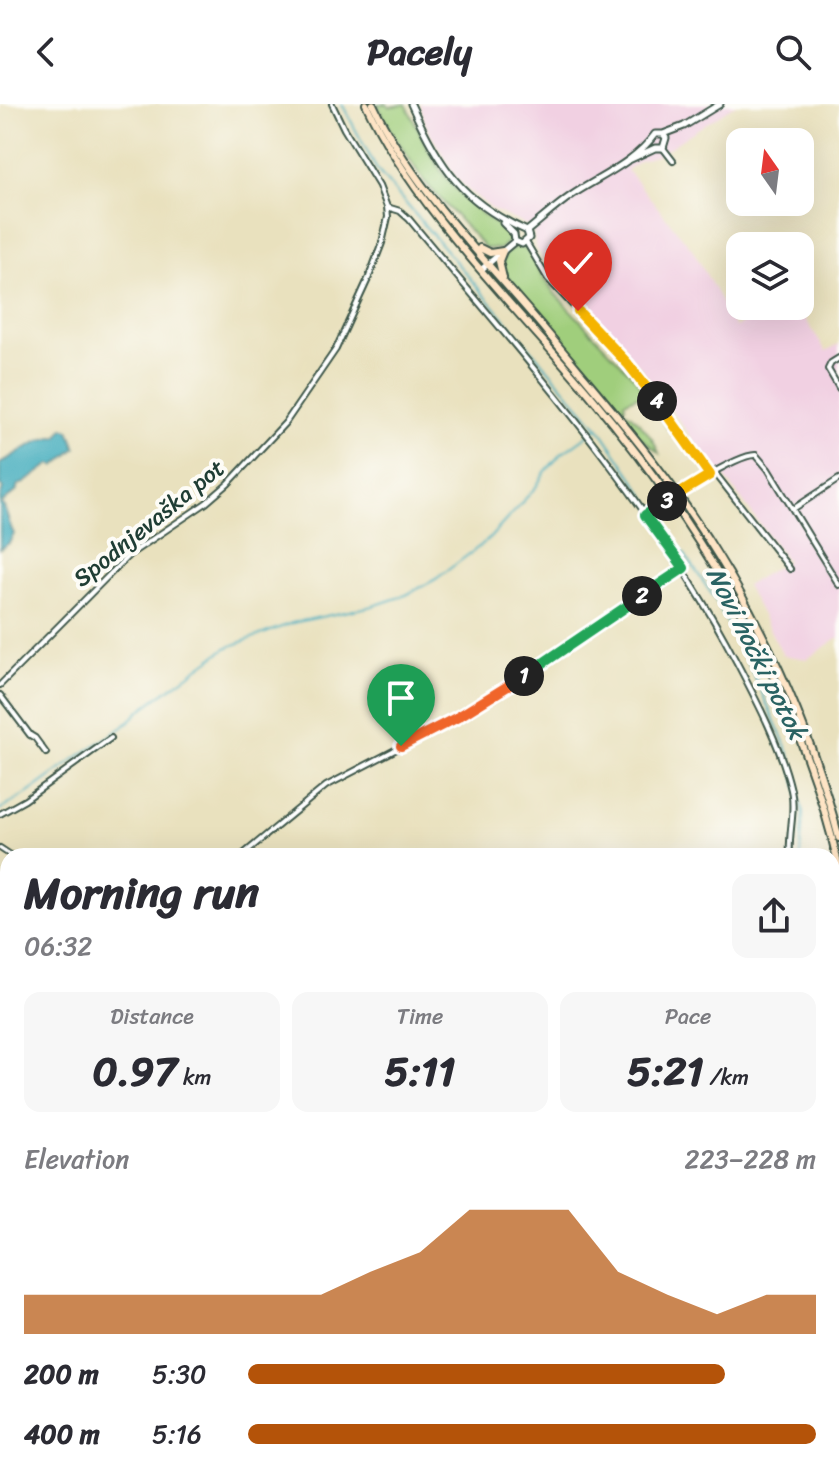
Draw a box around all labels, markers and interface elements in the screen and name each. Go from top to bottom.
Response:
text: Pacely [367,20,472,84]
icon: back [24,30,68,74]
icon: search [771,30,815,74]
north arrow [726,128,814,216]
map controls [726,128,814,320]
pin [544,229,612,311]
button: layers [726,232,814,320]
icon: check [556,241,600,285]
pin: 4 [637,381,677,421]
text: 4 [650,381,664,420]
street label: Spodnjevaška pot [63,448,235,598]
pin: 3 [647,481,687,521]
text: 3 [661,481,673,520]
water label: Novi hočki potok [694,558,821,750]
pin: 2 [622,576,662,616]
text: 2 [636,576,648,615]
pin: 1 [504,656,544,696]
text: 1 [519,656,529,695]
pin [367,664,435,746]
icon: arrive [379,676,423,720]
text: Morning run [24,854,259,932]
button: share [732,874,816,958]
text: 06:32 [24,923,92,969]
text: Distance [110,997,194,1036]
text: Time [397,997,443,1036]
text: Pace [665,997,711,1036]
text: 0.97 [92,1036,177,1107]
text: 5:11 [385,1036,455,1107]
text: 5:21 [627,1036,704,1107]
text: km [177,1058,212,1097]
text: /km [704,1058,749,1097]
text: Elevation [24,1136,129,1182]
text: 223–228 m [685,1136,816,1182]
text: 200 m [24,1351,99,1397]
text: 5:30 [152,1351,206,1397]
text: 400 m [24,1411,100,1457]
text: 5:16 [152,1411,202,1457]

